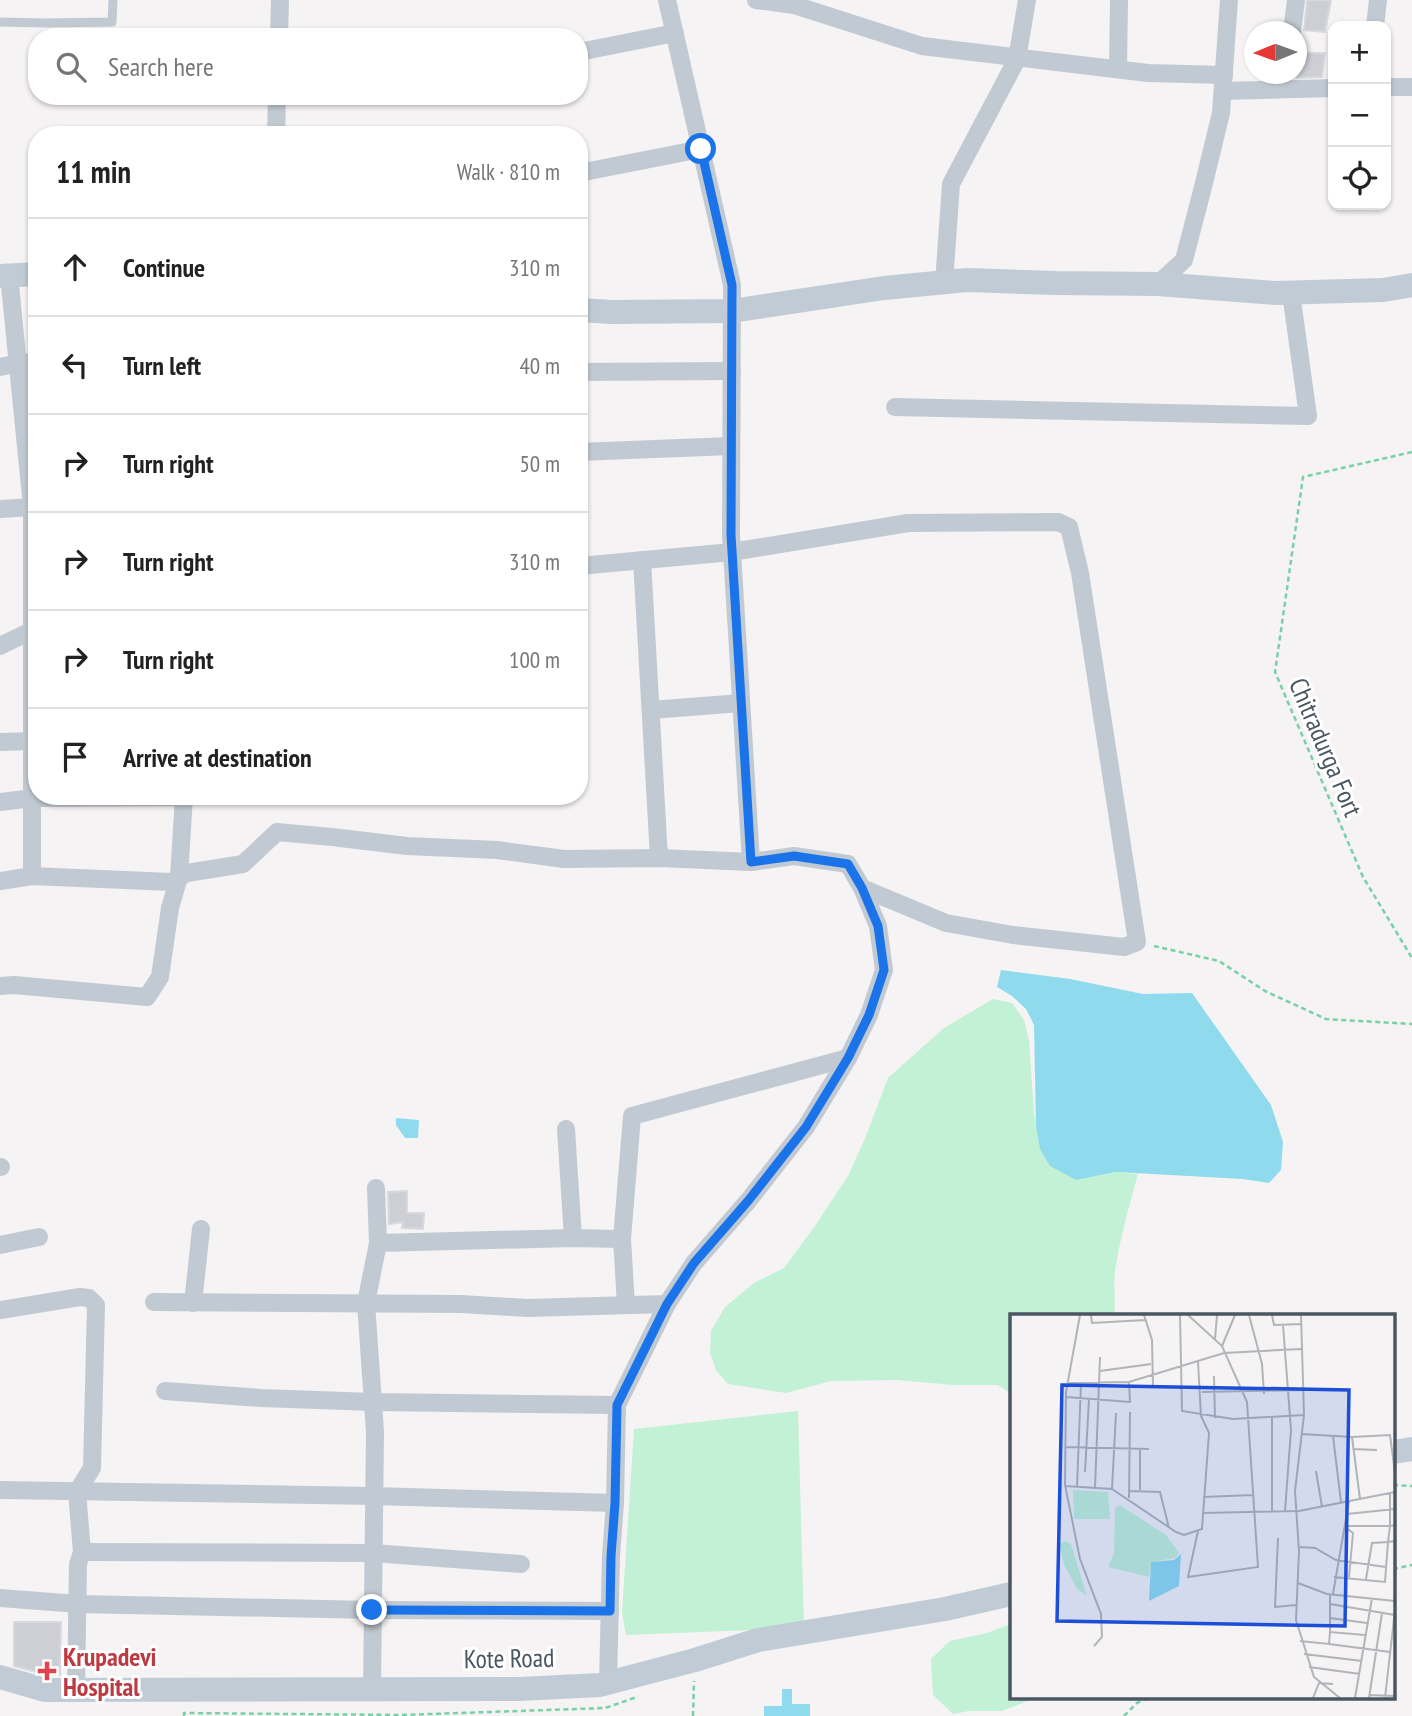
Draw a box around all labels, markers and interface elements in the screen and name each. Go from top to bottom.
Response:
north arrow [1244,21,1307,84]
map controls [1328,21,1391,210]
button: + [1328,21,1391,84]
search box [28,28,588,105]
icon: search [52,48,90,86]
text: Search here [108,50,214,83]
button: − [1328,84,1391,147]
route start [685,133,716,164]
button: locate [1328,147,1391,210]
text: 11 min [56,152,131,191]
text: Walk · 810 m [457,157,560,186]
icon: ahead [56,248,94,286]
text: Continue [123,251,205,284]
text: 310 m [509,253,560,282]
icon: left [56,346,94,384]
text: Turn left [123,349,201,382]
text: 40 m [519,351,560,380]
icon: right [56,444,94,482]
text: Turn right [123,447,214,480]
text: 50 m [519,449,560,478]
icon: right [56,542,94,580]
text: Turn right [123,545,214,578]
text: 310 m [509,547,560,576]
icon: right [56,640,94,678]
text: Turn right [123,643,214,676]
text: 100 m [509,645,560,674]
street label: Chitradurga Fort [1282,673,1370,821]
icon: arrive [56,738,94,776]
text: Arrive at destination [123,741,312,774]
inset map [1010,1314,1394,1698]
route end [356,1594,387,1625]
place label: Krupadevi Hospital [63,1640,156,1703]
street label: Kote Road [463,1641,555,1675]
marker: Krupadevi Hospital [37,1661,57,1681]

